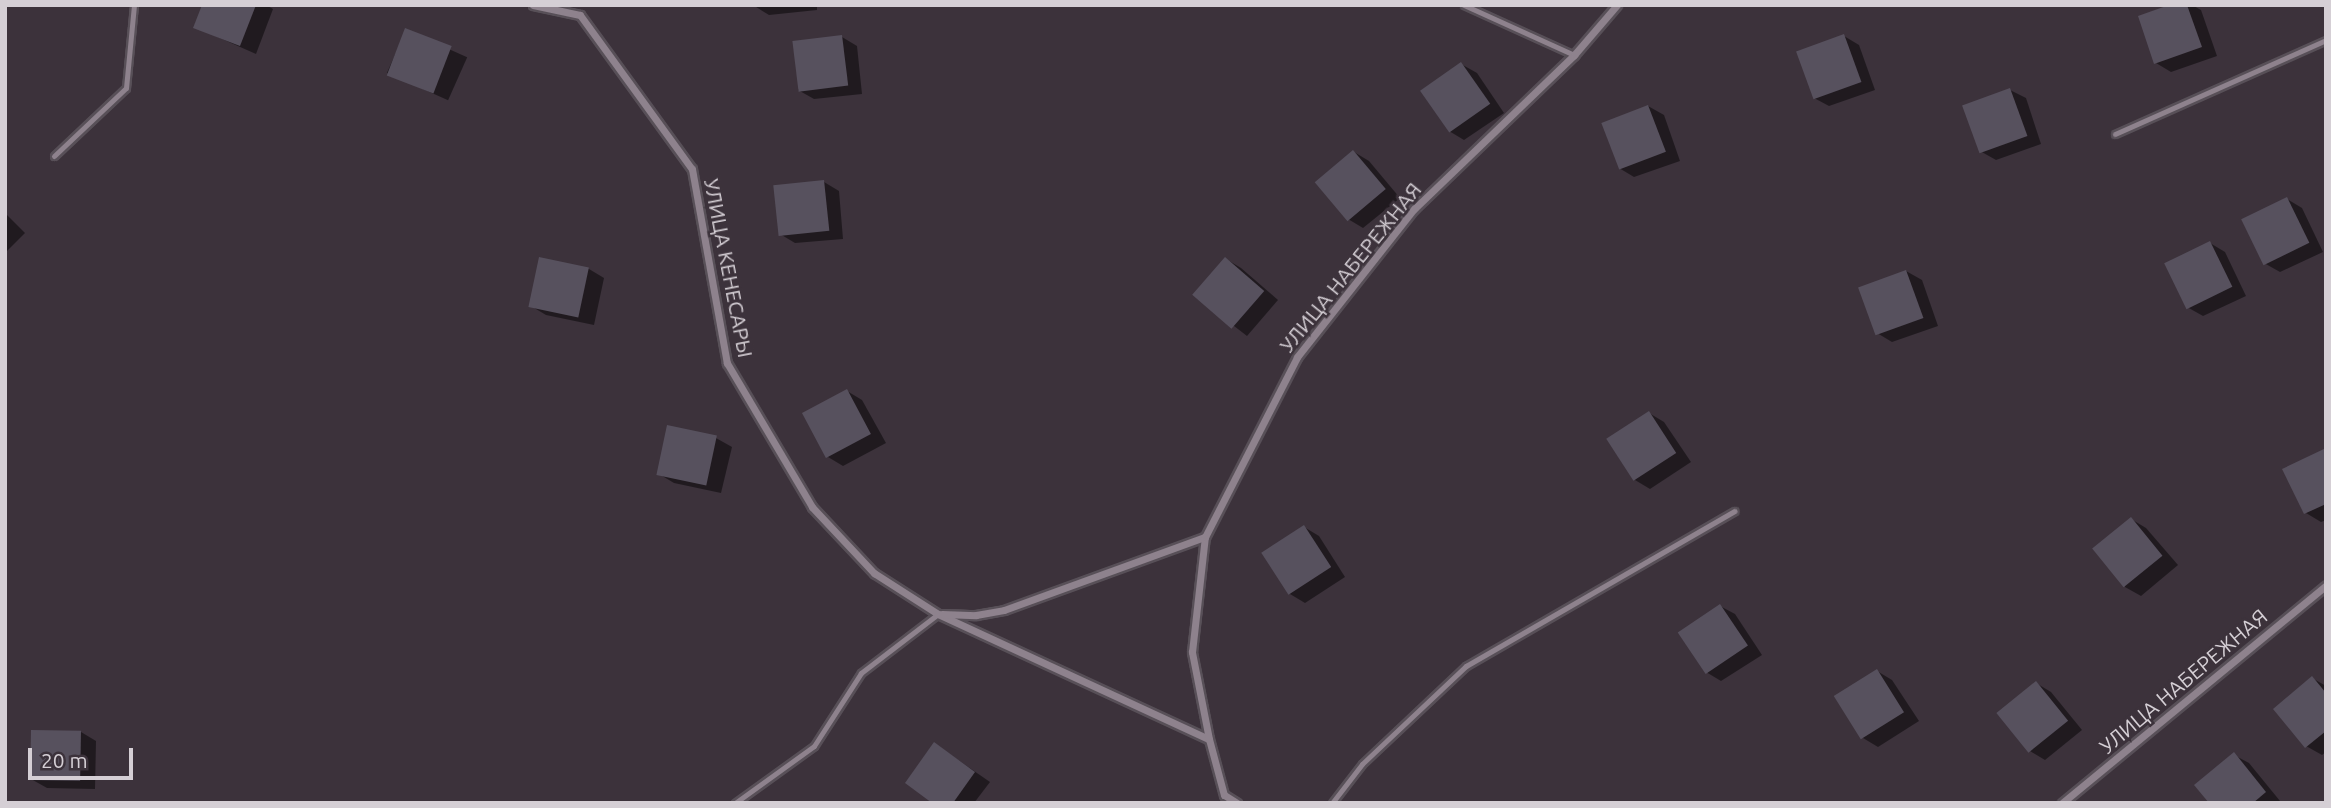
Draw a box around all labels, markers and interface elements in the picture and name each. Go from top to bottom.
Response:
street label: УЛИЦА КЕНЕСАРЫ [699,176,759,360]
street label: УЛИЦА НАБЕРЕЖНАЯ [1274,177,1426,357]
street label: УЛИЦА НАБЕРЕЖНАЯ [2094,603,2272,759]
scale bar [32,734,136,778]
text: 20 m [41,748,88,772]

